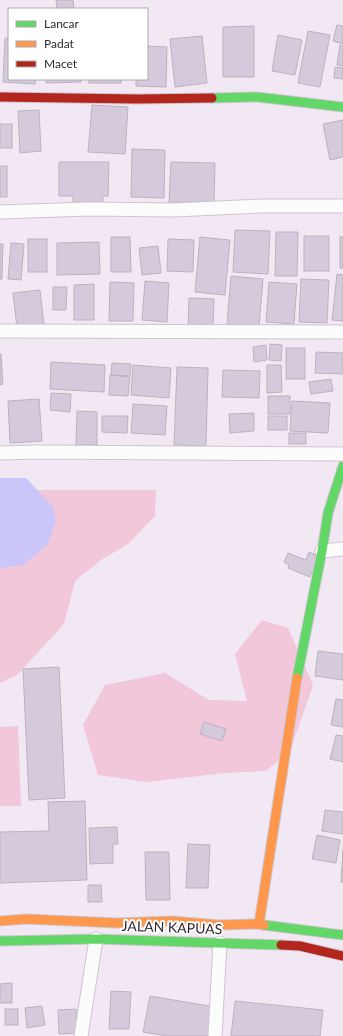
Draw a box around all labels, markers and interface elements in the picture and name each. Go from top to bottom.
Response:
legend [8,8,148,80]
text: Lancar [44,16,80,31]
text: Padat [44,36,75,51]
text: Macet [44,56,78,71]
street label: JALAN KAPUAS [121,917,223,937]

